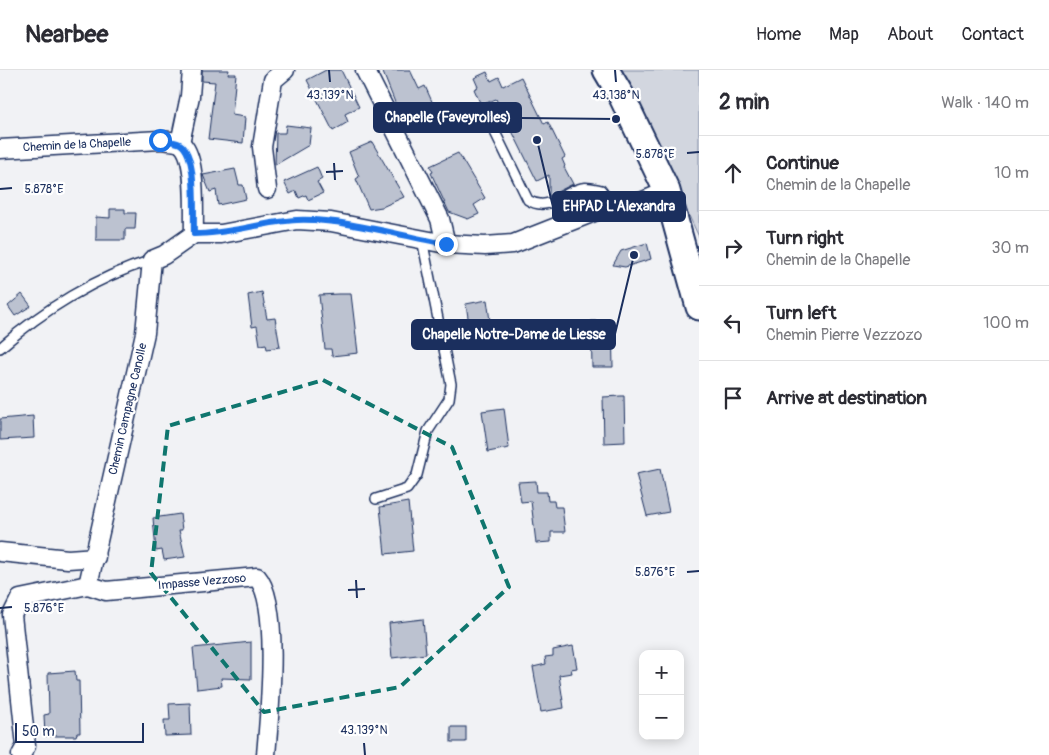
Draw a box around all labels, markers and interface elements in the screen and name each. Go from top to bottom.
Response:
text: Nearbee [25,20,108,49]
text: Home [756,23,801,46]
text: Map [829,23,859,46]
text: About [887,23,933,46]
text: Contact [961,23,1024,46]
text: 43.139°N [306,88,354,103]
text: 43.138°N [592,88,640,103]
text: 2 min [719,89,769,116]
text: Walk · 140 m [941,93,1029,113]
callout: Chapelle (Faveyrolles) [374,103,521,132]
text: Chapelle (Faveyrolles) [385,109,511,126]
route start [149,129,172,152]
street label: Chemin de la Chapelle [23,135,132,155]
text: 5.878°E [635,147,675,162]
text: Continue [766,151,839,175]
icon: ahead [719,159,747,187]
text: 10 m [994,163,1029,183]
text: Chemin de la Chapelle [766,175,910,195]
text: 5.878°E [24,182,64,197]
callout: EHPAD L'Alexandra [553,192,685,221]
text: EHPAD L'Alexandra [563,198,676,215]
text: Turn right [766,226,844,250]
route end [435,233,458,256]
icon: right [719,234,747,262]
text: 30 m [991,238,1029,258]
text: Chemin de la Chapelle [766,250,910,270]
text: Turn left [766,301,836,325]
icon: left [719,309,747,337]
text: 100 m [983,313,1029,333]
callout: Chapelle Notre-Dame de Liesse [412,320,615,349]
text: Chemin Pierre Vezzozo [766,325,922,345]
text: Chapelle Notre-Dame de Liesse [422,326,607,343]
street label: Chemin Campagne Canolle [106,342,150,476]
icon: arrive [719,384,747,412]
text: Arrive at destination [766,386,927,410]
text: 5.876°E [635,565,675,580]
street label: Impasse Vezzoso [157,571,247,593]
text: 5.876°E [24,601,64,616]
map controls [639,650,684,740]
button: + [639,650,684,695]
button: − [639,695,684,740]
scale bar [15,720,144,743]
text: 50 m [22,723,55,740]
text: 43.139°N [340,723,388,738]

